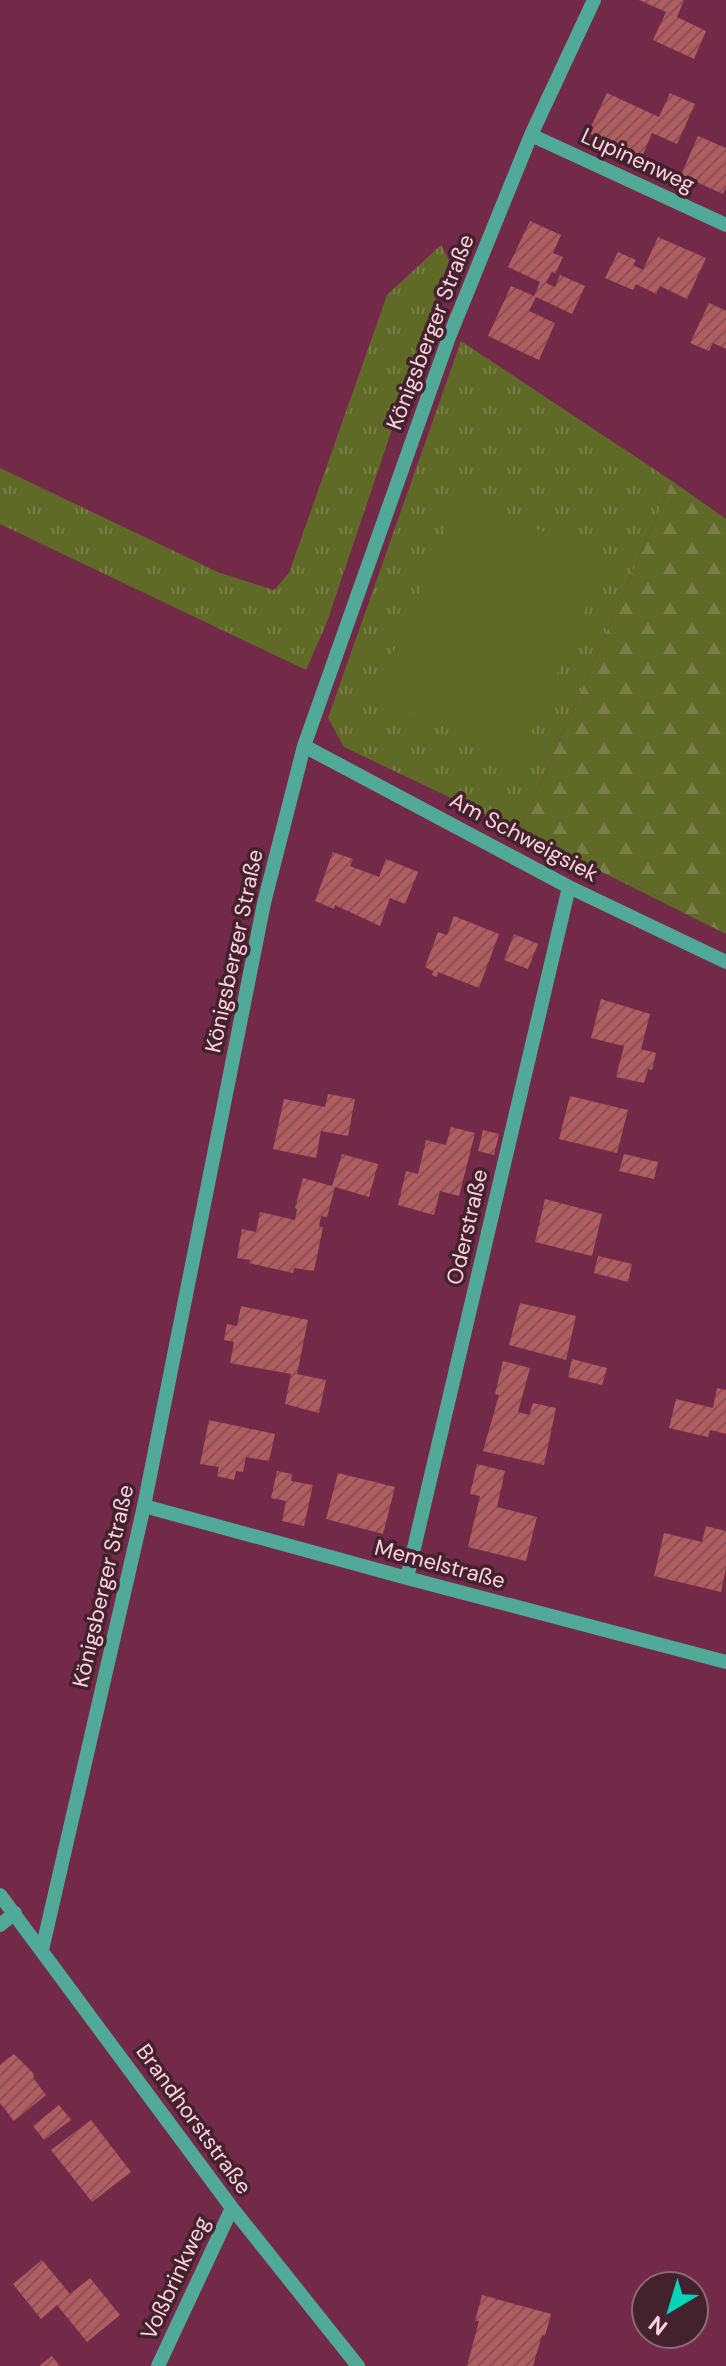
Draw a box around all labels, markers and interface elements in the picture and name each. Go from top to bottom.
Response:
street label: Lupinenweg [577,121,699,199]
street label: Königsberger Straße [379,230,481,434]
street label: Am Schweigsiek [445,786,603,888]
street label: Königsberger Straße [198,847,270,1055]
street label: Oderstraße [440,1167,494,1287]
street label: Königsberger Straße [66,1482,140,1690]
street label: Memelstraße [372,1533,508,1595]
street label: Brandhorststraße [130,2038,258,2200]
street label: Voßbrinkweg [134,2212,216,2344]
north arrow [630,2270,710,2350]
text: N [643,2309,673,2342]

